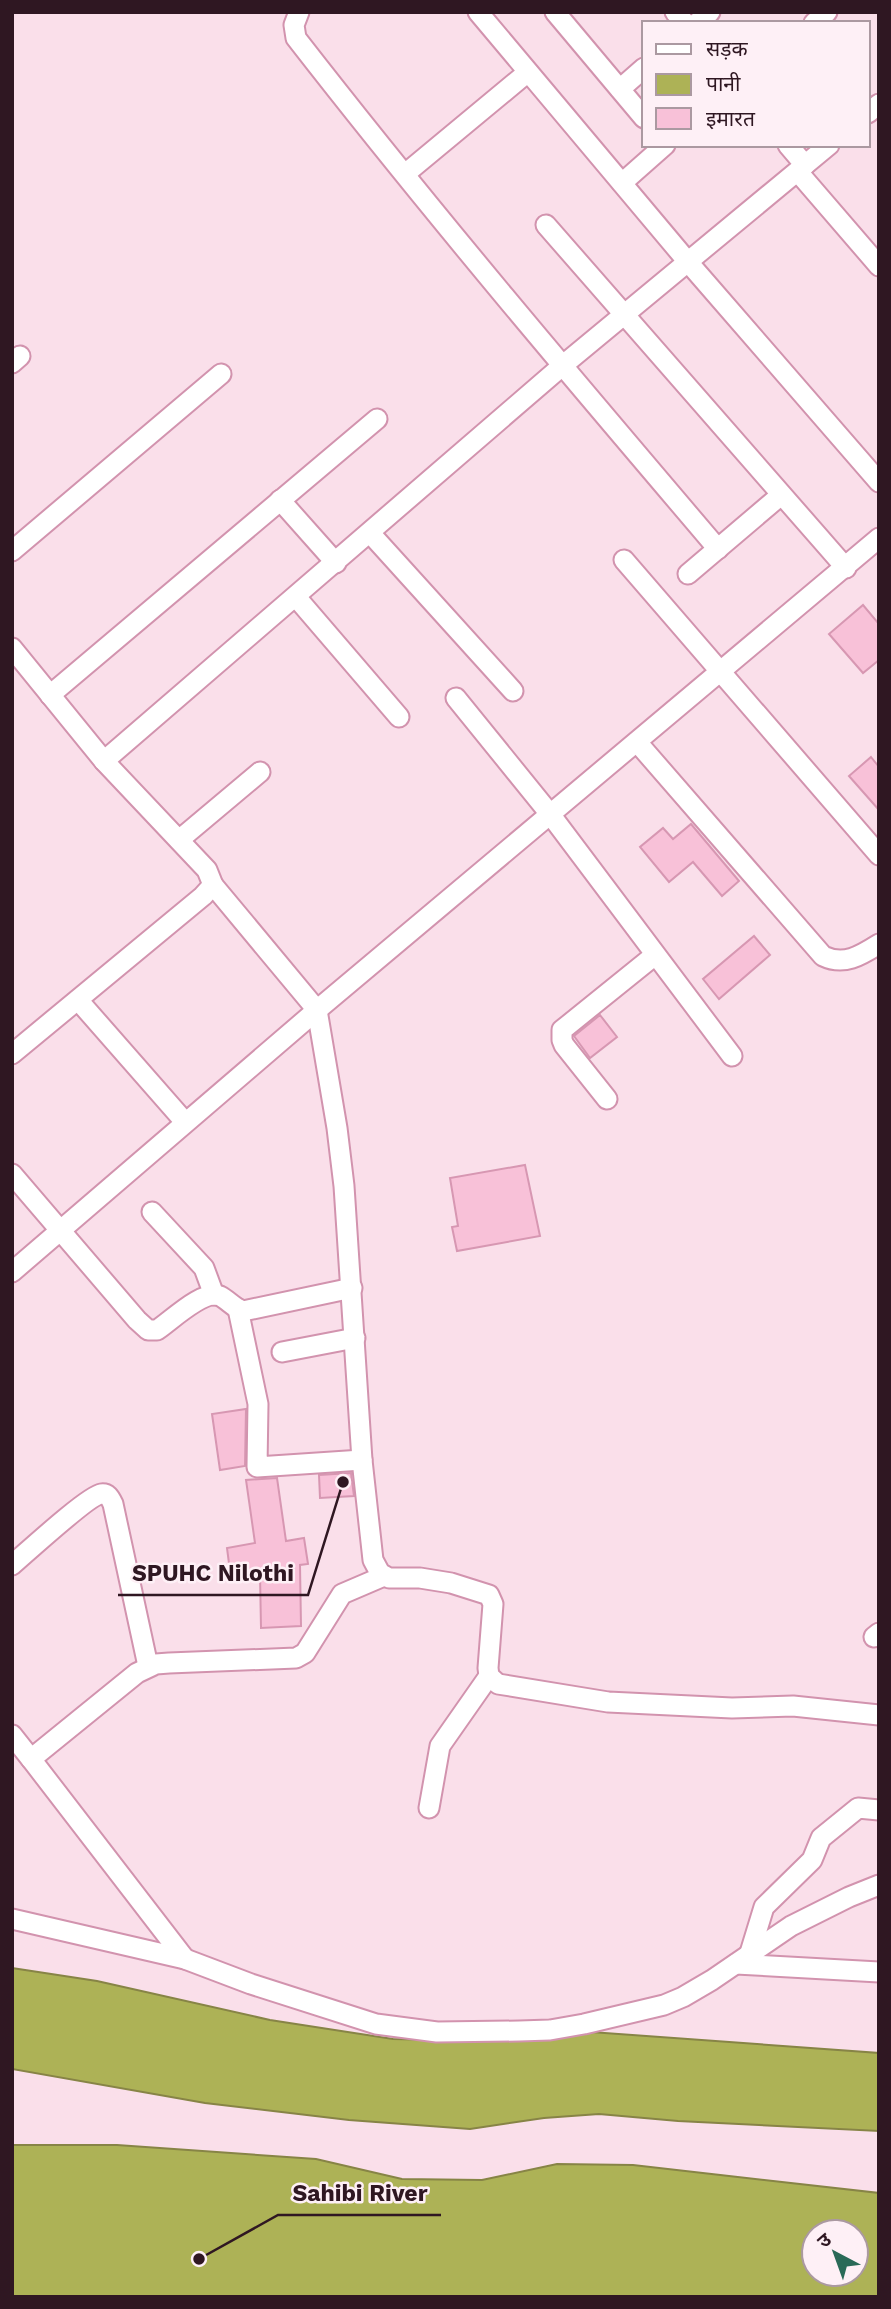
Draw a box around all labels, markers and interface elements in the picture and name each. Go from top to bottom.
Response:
legend [642,21,870,147]
text: सड़क [706,36,748,61]
text: पानी [706,71,741,96]
text: इमारत [706,106,756,131]
callout: SPUHC Nilothi [118,1551,308,1595]
text: SPUHC Nilothi [132,1560,294,1587]
callout: Sahibi River [278,2171,441,2215]
text: Sahibi River [292,2180,428,2207]
north arrow [800,2218,870,2288]
text: उ [812,2228,837,2253]

